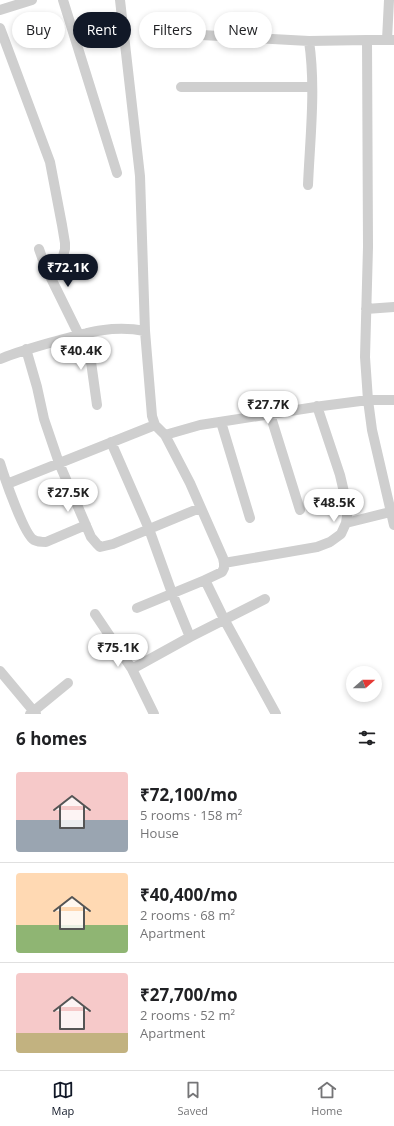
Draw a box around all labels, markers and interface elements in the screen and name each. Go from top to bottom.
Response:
chip: Buy [12,12,65,48]
chip: Rent [73,12,131,48]
chip: Filters [139,12,206,48]
chip: New [214,12,272,48]
pin: ₹72.1K [35,254,101,288]
text: ₹72.1K [47,258,89,276]
pin: ₹40.4K [48,337,114,371]
text: ₹40.4K [60,341,102,359]
pin: ₹27.7K [235,391,301,425]
text: ₹27.7K [247,395,289,413]
pin: ₹27.5K [35,479,101,513]
text: ₹27.5K [47,483,89,501]
pin: ₹48.5K [301,489,367,523]
text: ₹48.5K [313,493,355,511]
pin: ₹75.1K [85,634,151,668]
text: ₹75.1K [97,638,139,656]
north arrow [346,666,382,702]
map controls [346,666,382,702]
text: 6 homes [16,727,87,750]
icon: filters [356,727,378,749]
text: ₹72,100/mo [140,783,237,806]
icon: home [48,788,96,836]
text: 5 rooms · 158 m² [140,806,242,824]
text: House [140,824,179,842]
text: ₹40,400/mo [140,883,237,906]
icon: home [48,889,96,937]
text: 2 rooms · 68 m² [140,906,235,924]
text: Apartment [140,924,205,942]
text: ₹27,700/mo [140,983,237,1006]
icon: home [48,989,96,1037]
text: 2 rooms · 52 m² [140,1006,235,1024]
text: Apartment [140,1024,205,1042]
tab: Map [52,1079,74,1118]
tab: Saved [178,1079,208,1118]
tab: Home [311,1079,342,1118]

